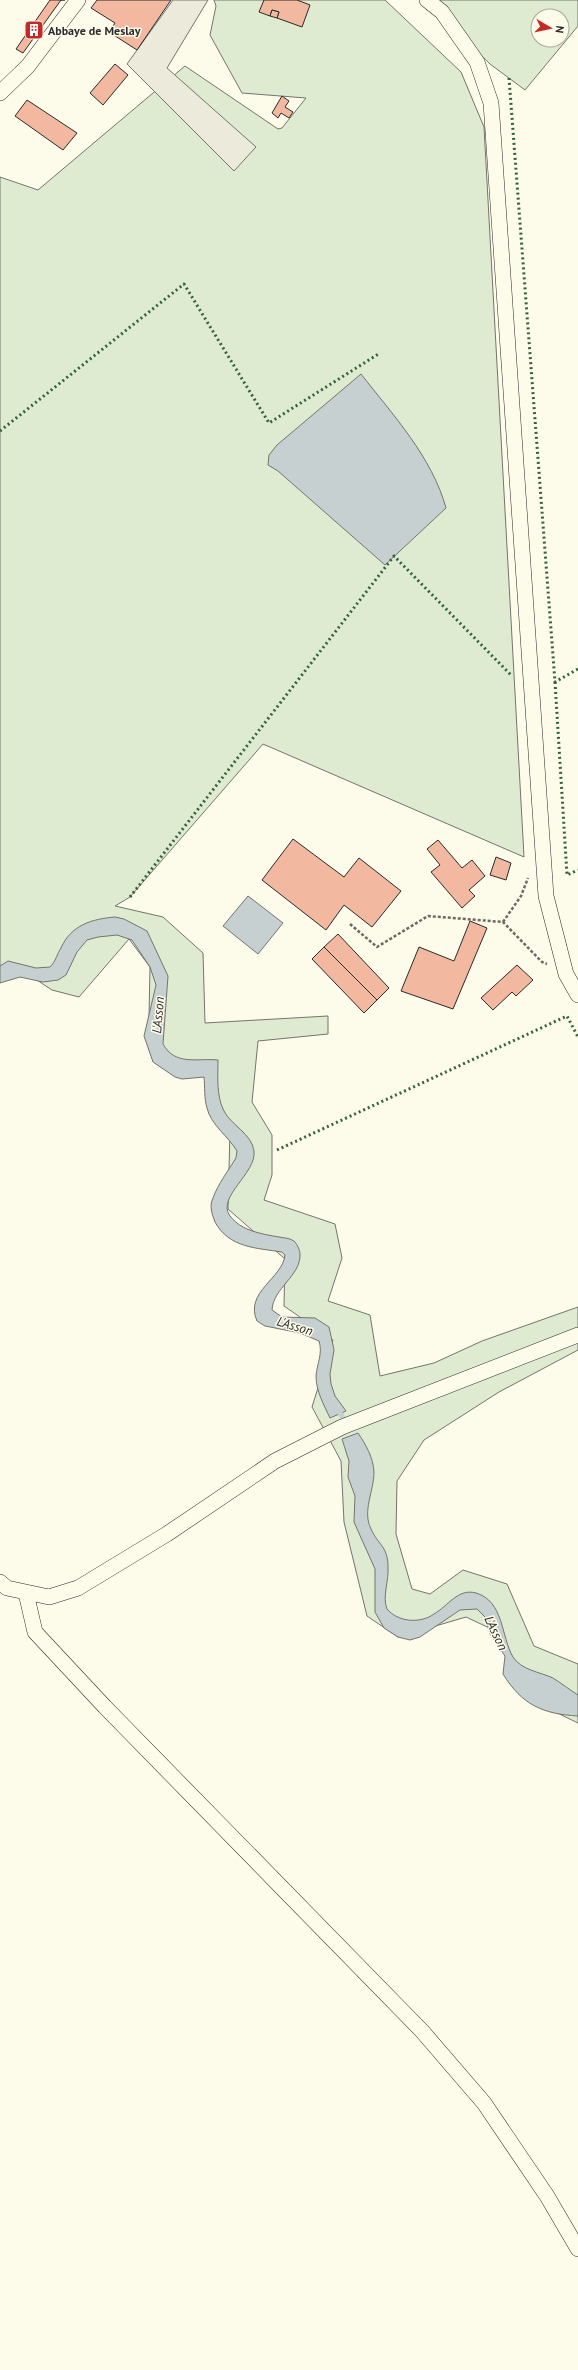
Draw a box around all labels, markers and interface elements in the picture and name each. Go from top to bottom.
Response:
north arrow [530,8,570,48]
building icon: Abbaye de Meslay [23,19,45,41]
place label: Abbaye de Meslay [48,23,141,38]
text: N [552,25,567,34]
water label: L'Asson [148,996,168,1034]
water label: L'Asson [275,1312,315,1340]
water label: L'Asson [480,1613,512,1653]

